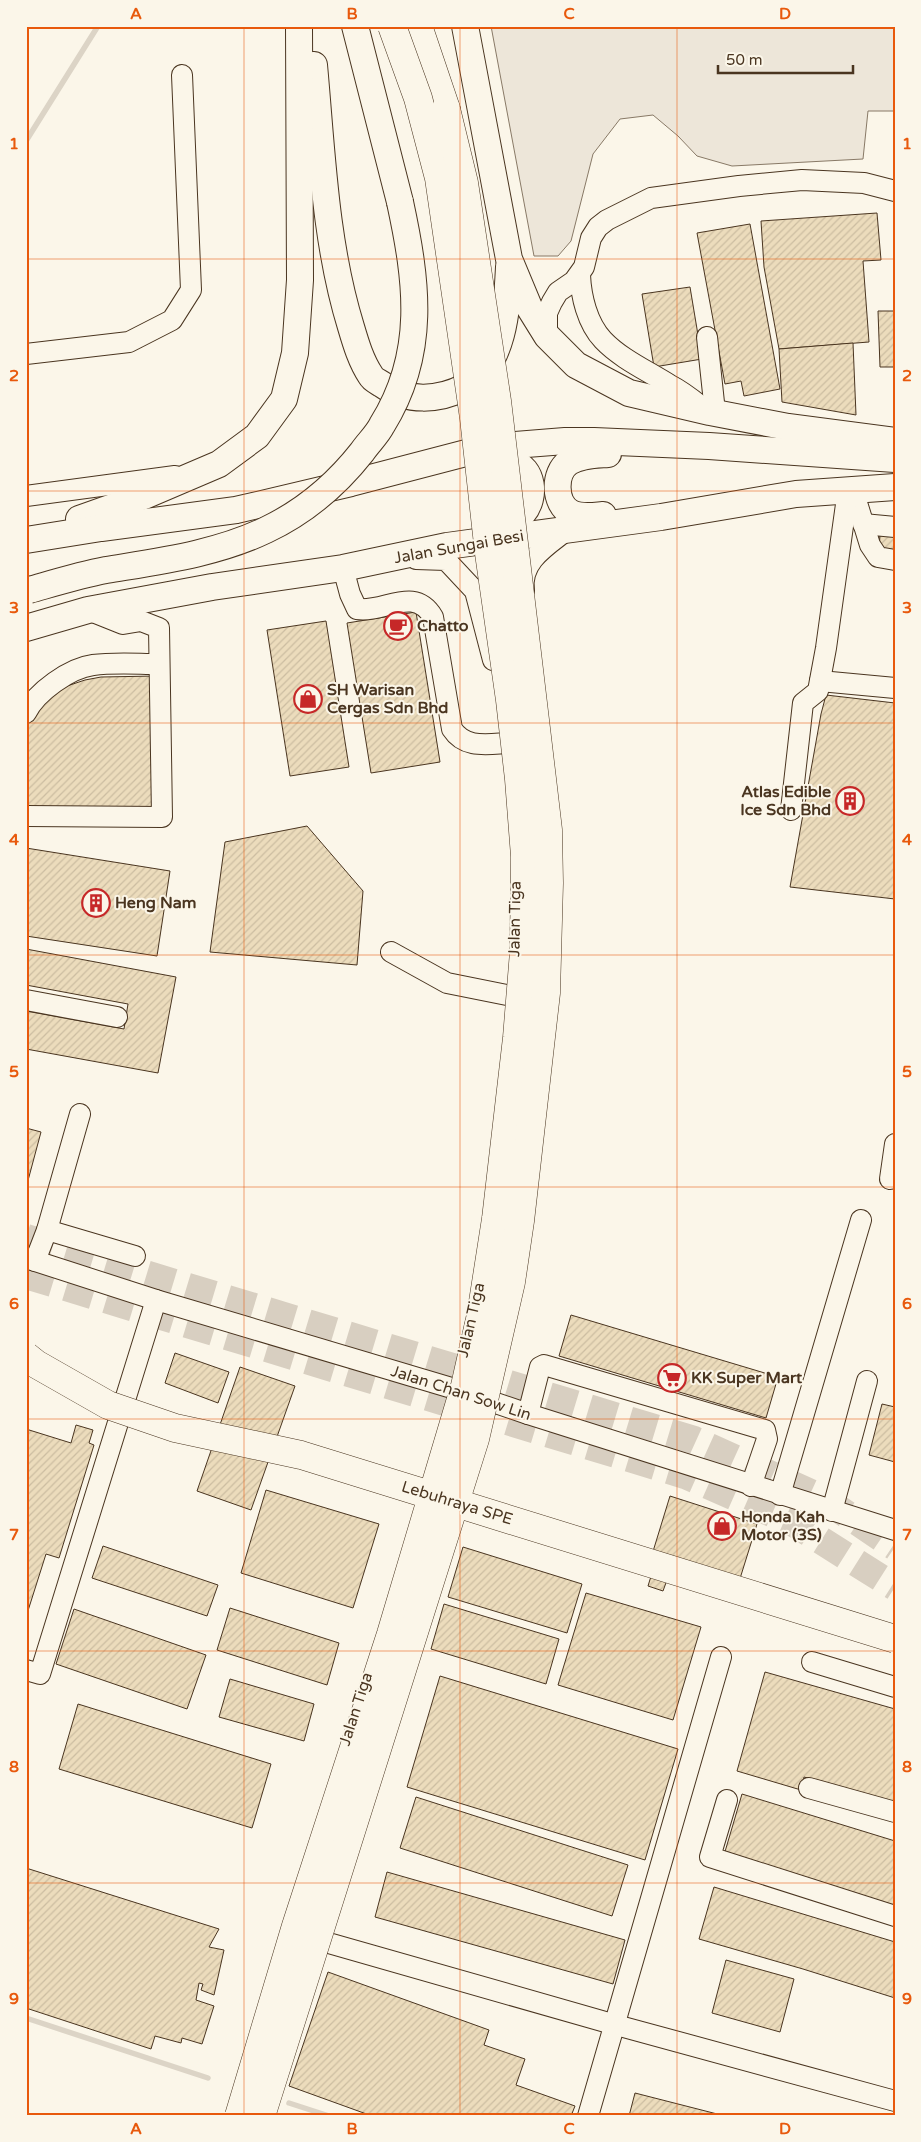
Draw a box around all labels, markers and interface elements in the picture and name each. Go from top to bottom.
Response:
text: A [130,4,142,24]
text: B [346,4,358,24]
text: C [563,4,575,24]
text: D [779,4,791,24]
scale bar [718,42,854,74]
text: 50 m [726,51,763,69]
text: 1 [9,134,19,154]
text: 1 [902,134,912,154]
text: 2 [9,366,19,386]
text: 2 [902,366,912,386]
street label: Jalan Sungai Besi [393,526,525,568]
text: 3 [9,598,19,618]
text: 3 [902,598,912,618]
cafe icon: Chatto [383,611,413,641]
place label: Chatto [417,616,469,636]
place label: SH Warisan Cergas Sdn Bhd [327,680,448,718]
shop icon: SH Warisan Cergas Sdn Bhd [293,684,323,714]
place label: Atlas Edible Ice Sdn Bhd [740,782,831,820]
building icon: Atlas Edible Ice Sdn Bhd [835,786,865,816]
text: 4 [9,830,19,850]
text: 4 [902,830,912,850]
street label: Jalan Tiga [504,881,526,957]
building icon: Heng Nam [81,888,111,918]
place label: Heng Nam [115,893,196,913]
text: 5 [9,1062,19,1082]
text: 5 [902,1062,912,1082]
street label: Jalan Tiga [453,1281,489,1359]
text: 6 [9,1294,19,1314]
text: 6 [902,1294,912,1314]
street label: Jalan Chan Sow Lin [388,1361,534,1425]
supermarket icon: KK Super Mart [657,1363,687,1393]
place label: KK Super Mart [691,1368,803,1388]
street label: Lebuhraya SPE [399,1477,515,1529]
place label: Honda Kah Motor (3S) [741,1507,825,1545]
shop icon: Honda Kah Motor (3S) [707,1511,737,1541]
text: 7 [9,1525,19,1545]
text: 7 [902,1525,912,1545]
street label: Jalan Tiga [335,1670,377,1748]
text: 8 [9,1757,19,1777]
text: 8 [902,1757,912,1777]
text: 9 [9,1989,19,2009]
text: 9 [902,1989,912,2009]
text: A [130,2119,142,2139]
text: B [346,2119,358,2139]
text: C [563,2119,575,2139]
text: D [779,2119,791,2139]

